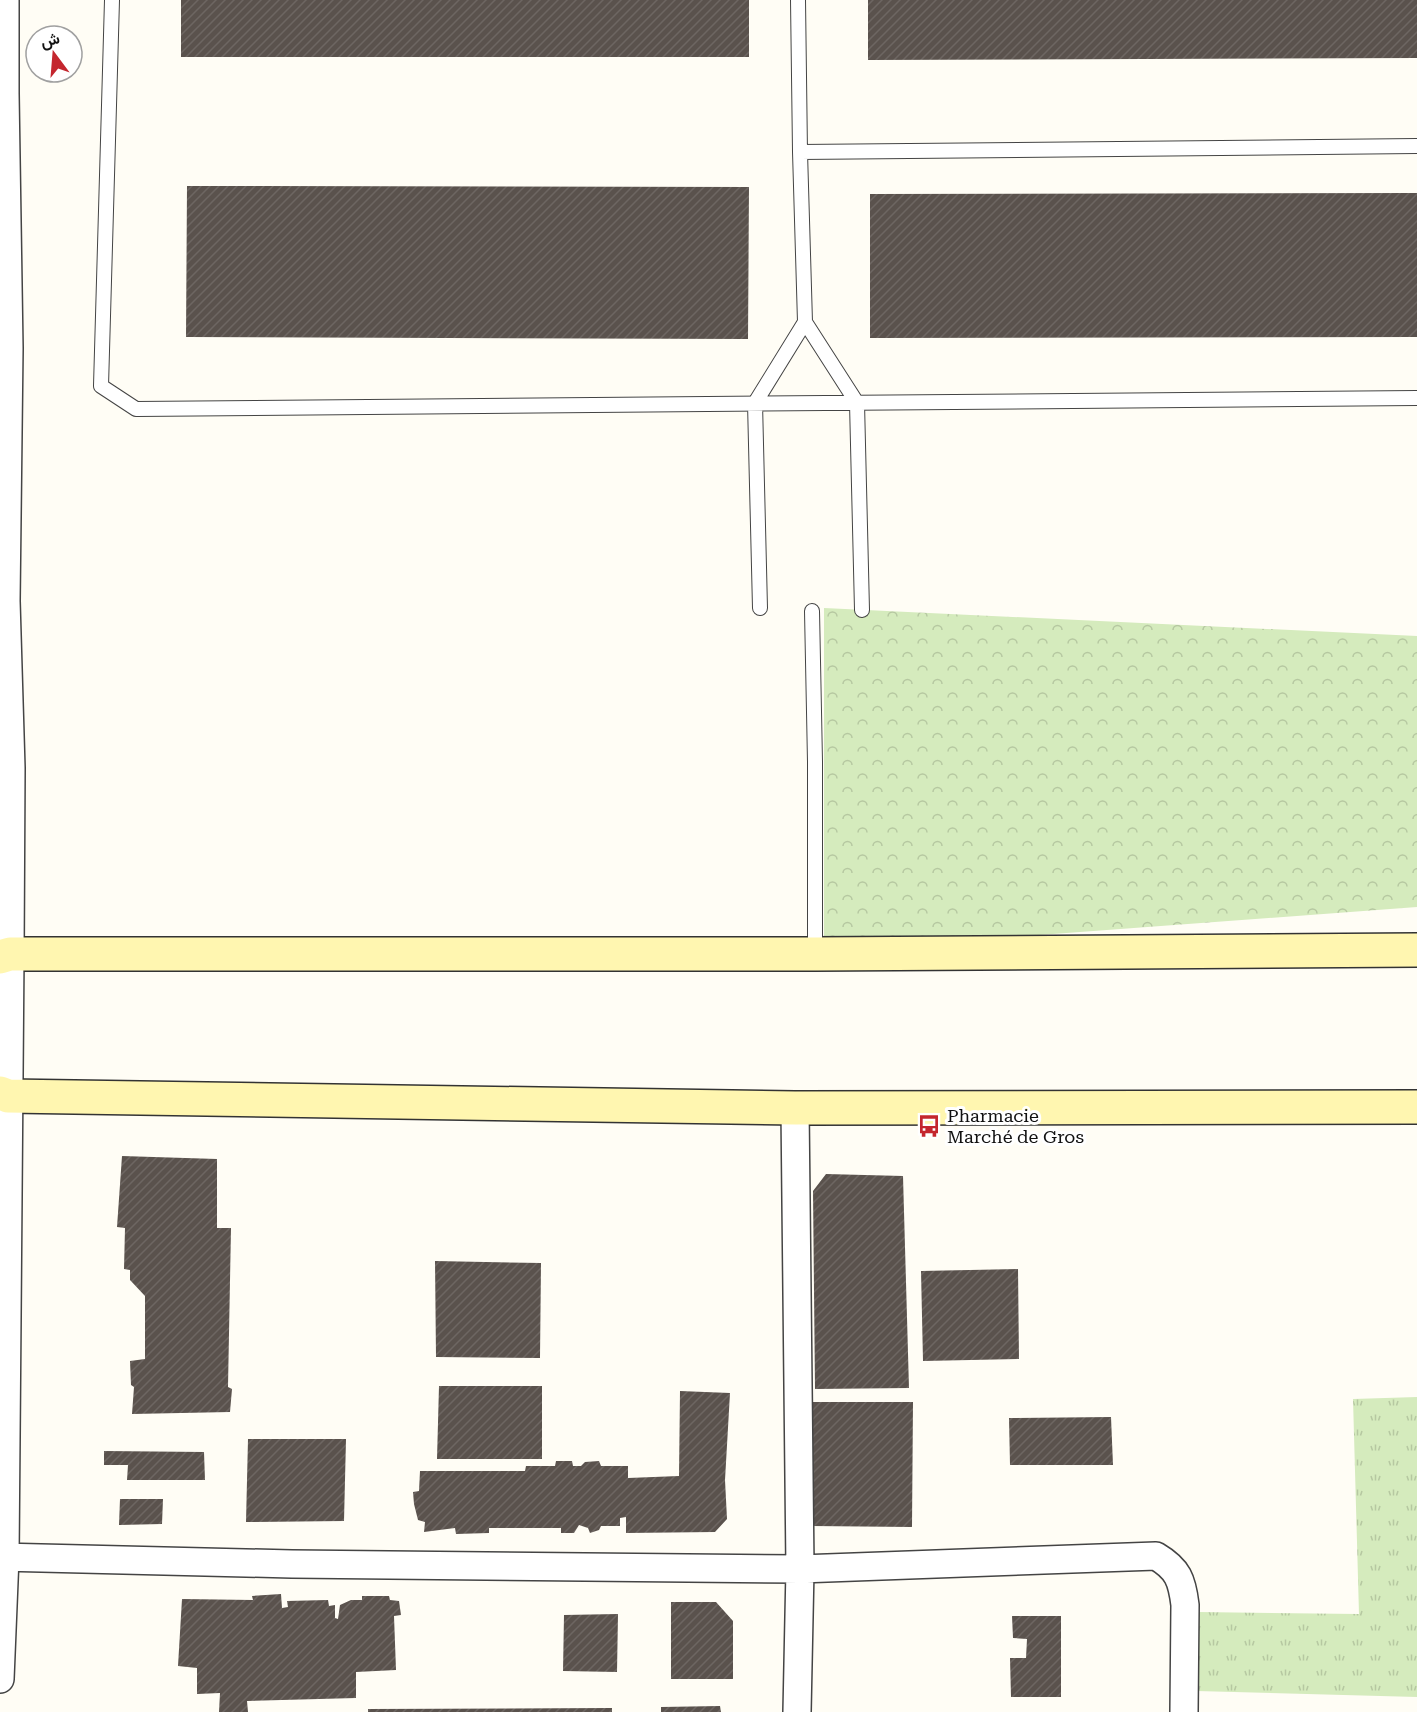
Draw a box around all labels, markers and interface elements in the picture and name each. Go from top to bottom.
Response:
north arrow [24,24,84,84]
text: ش [38,28,62,52]
place label: Pharmacie Marché de Gros [947,1105,1084,1147]
bus stop icon: Pharmacie Marché de Gros [916,1113,942,1139]

